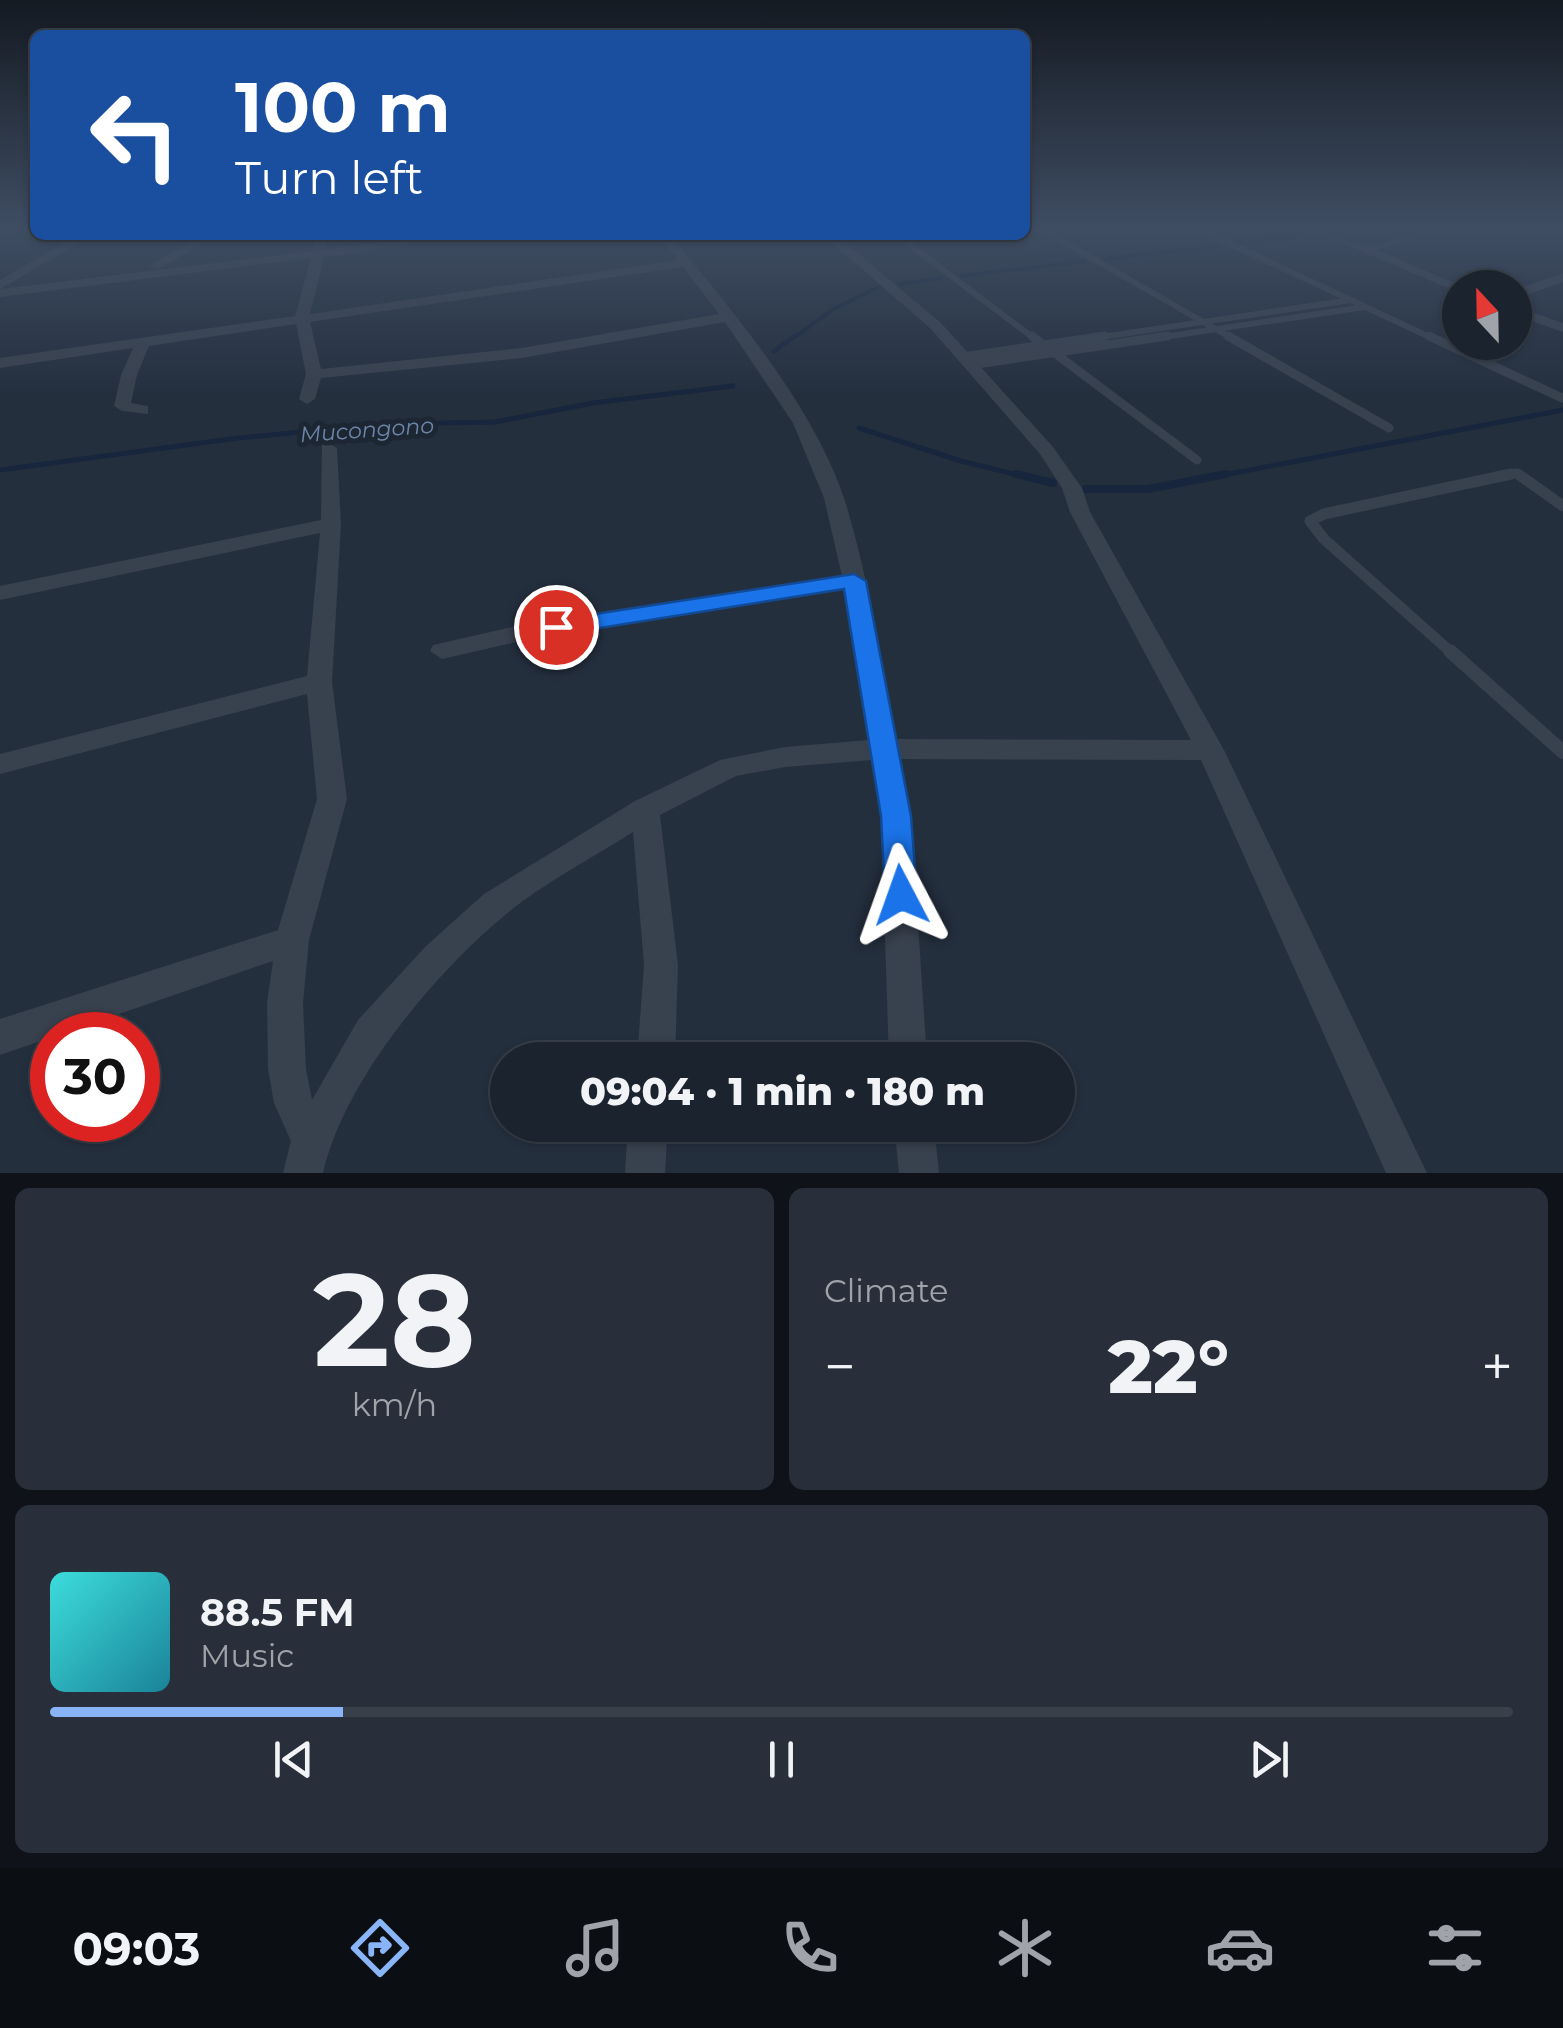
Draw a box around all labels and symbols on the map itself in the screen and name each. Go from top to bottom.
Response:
north arrow [1442,270,1532,360]
water label: Mucongono [299,412,435,448]
pin [514,585,599,670]
position arrow [849,843,953,947]
speed limit sign: 30 [30,1012,160,1142]

